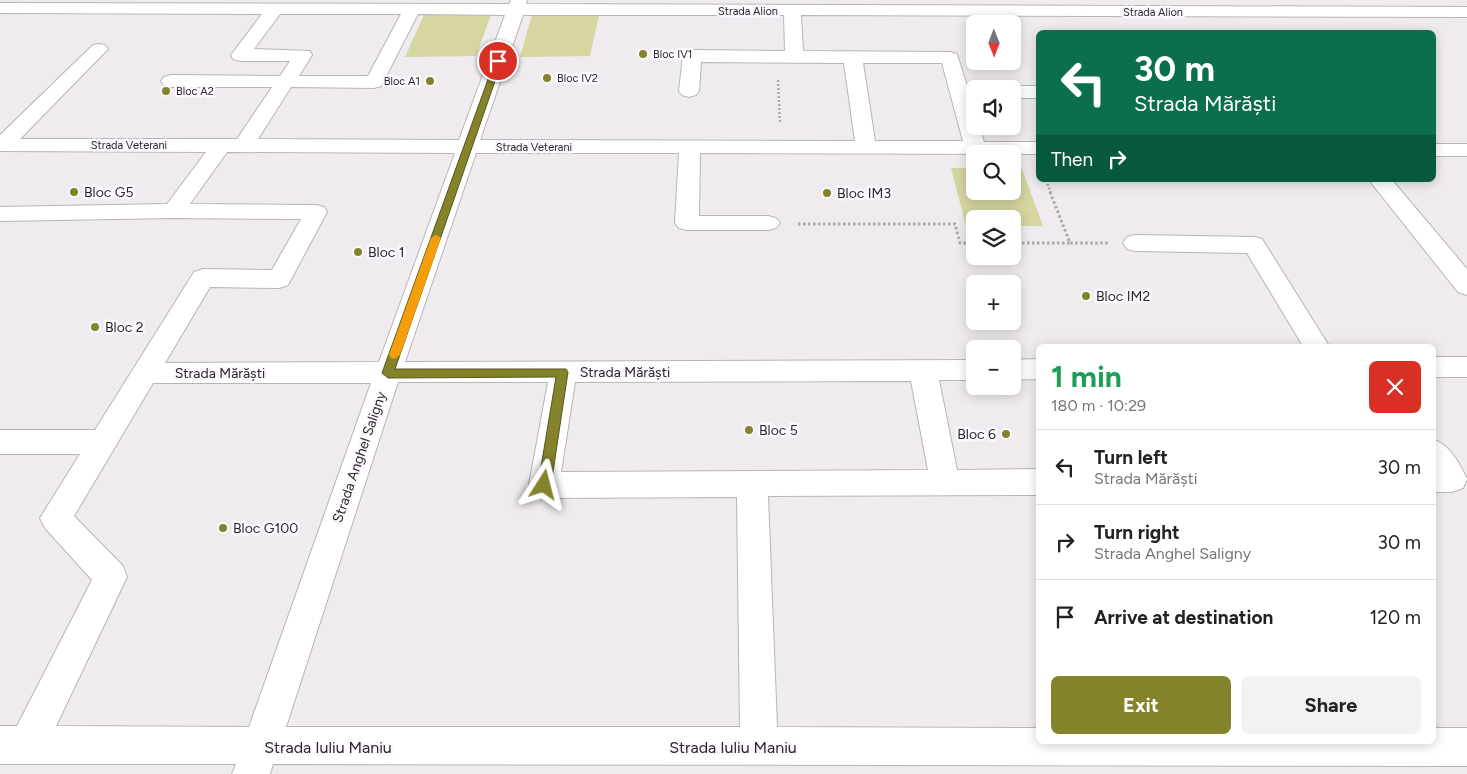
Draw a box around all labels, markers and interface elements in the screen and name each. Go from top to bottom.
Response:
street label: Strada Alion [718,5,778,18]
street label: Strada Alion [1123,6,1183,19]
north arrow [966,15,1021,70]
map controls [966,15,1021,395]
pin [477,40,519,82]
icon: arrive [484,47,512,75]
marker: Bloc IV1 [637,48,649,60]
place label: Bloc IV1 [653,48,692,61]
text: 30 m [1134,48,1215,90]
icon: left [1051,50,1116,115]
marker: Bloc IV2 [541,72,553,84]
place label: Bloc IV2 [557,72,598,85]
place label: Bloc A1 [384,75,420,88]
marker: Bloc A1 [424,75,436,87]
button: sound [966,80,1021,135]
marker: Bloc A2 [160,85,172,97]
place label: Bloc A2 [176,85,214,98]
text: Strada Mărăști [1134,90,1276,117]
street label: Strada Veterani [91,139,167,152]
street label: Strada Veterani [496,141,572,154]
button: search [966,145,1021,200]
icon: right [1103,145,1131,173]
text: Then [1051,148,1093,171]
place label: Bloc G5 [84,184,133,201]
place label: Bloc IM3 [837,185,891,202]
marker: Bloc G5 [68,186,80,198]
marker: Bloc IM3 [821,187,833,199]
button: layers [966,210,1021,265]
place label: Bloc 1 [368,244,405,261]
marker: Bloc 1 [352,246,364,258]
button: + [966,275,1021,330]
place label: Bloc IM2 [1096,288,1150,305]
marker: Bloc IM2 [1080,290,1092,302]
place label: Bloc 2 [105,319,144,336]
marker: Bloc 2 [89,321,101,333]
button: − [966,340,1021,395]
text: 1 min [1051,358,1122,395]
button: close [1369,361,1421,413]
street label: Strada Mărăști [580,364,670,381]
street label: Strada Mărăști [175,365,265,382]
street label: Strada Anghel Saligny [329,389,390,525]
text: 180 m · 10:29 [1051,396,1146,415]
place label: Bloc 5 [759,422,798,439]
marker: Bloc 5 [743,424,755,436]
place label: Bloc 6 [957,426,996,443]
marker: Bloc 6 [1000,428,1012,440]
text: Turn left [1094,446,1168,469]
icon: left [1051,453,1079,481]
text: 30 m [1378,456,1421,479]
position arrow [517,458,569,510]
text: Strada Mărăști [1094,469,1197,488]
place label: Bloc G100 [233,520,298,537]
text: Turn right [1094,521,1180,544]
marker: Bloc G100 [217,522,229,534]
icon: right [1051,528,1079,556]
text: 30 m [1378,531,1421,554]
text: Strada Anghel Saligny [1094,544,1251,563]
icon: arrive [1051,603,1079,631]
text: Arrive at destination [1094,606,1273,629]
text: 120 m [1369,606,1421,629]
button: Exit [1051,676,1231,734]
button: Share [1241,676,1421,734]
street label: Strada Iuliu Maniu [264,738,392,757]
street label: Strada Iuliu Maniu [669,738,797,757]

